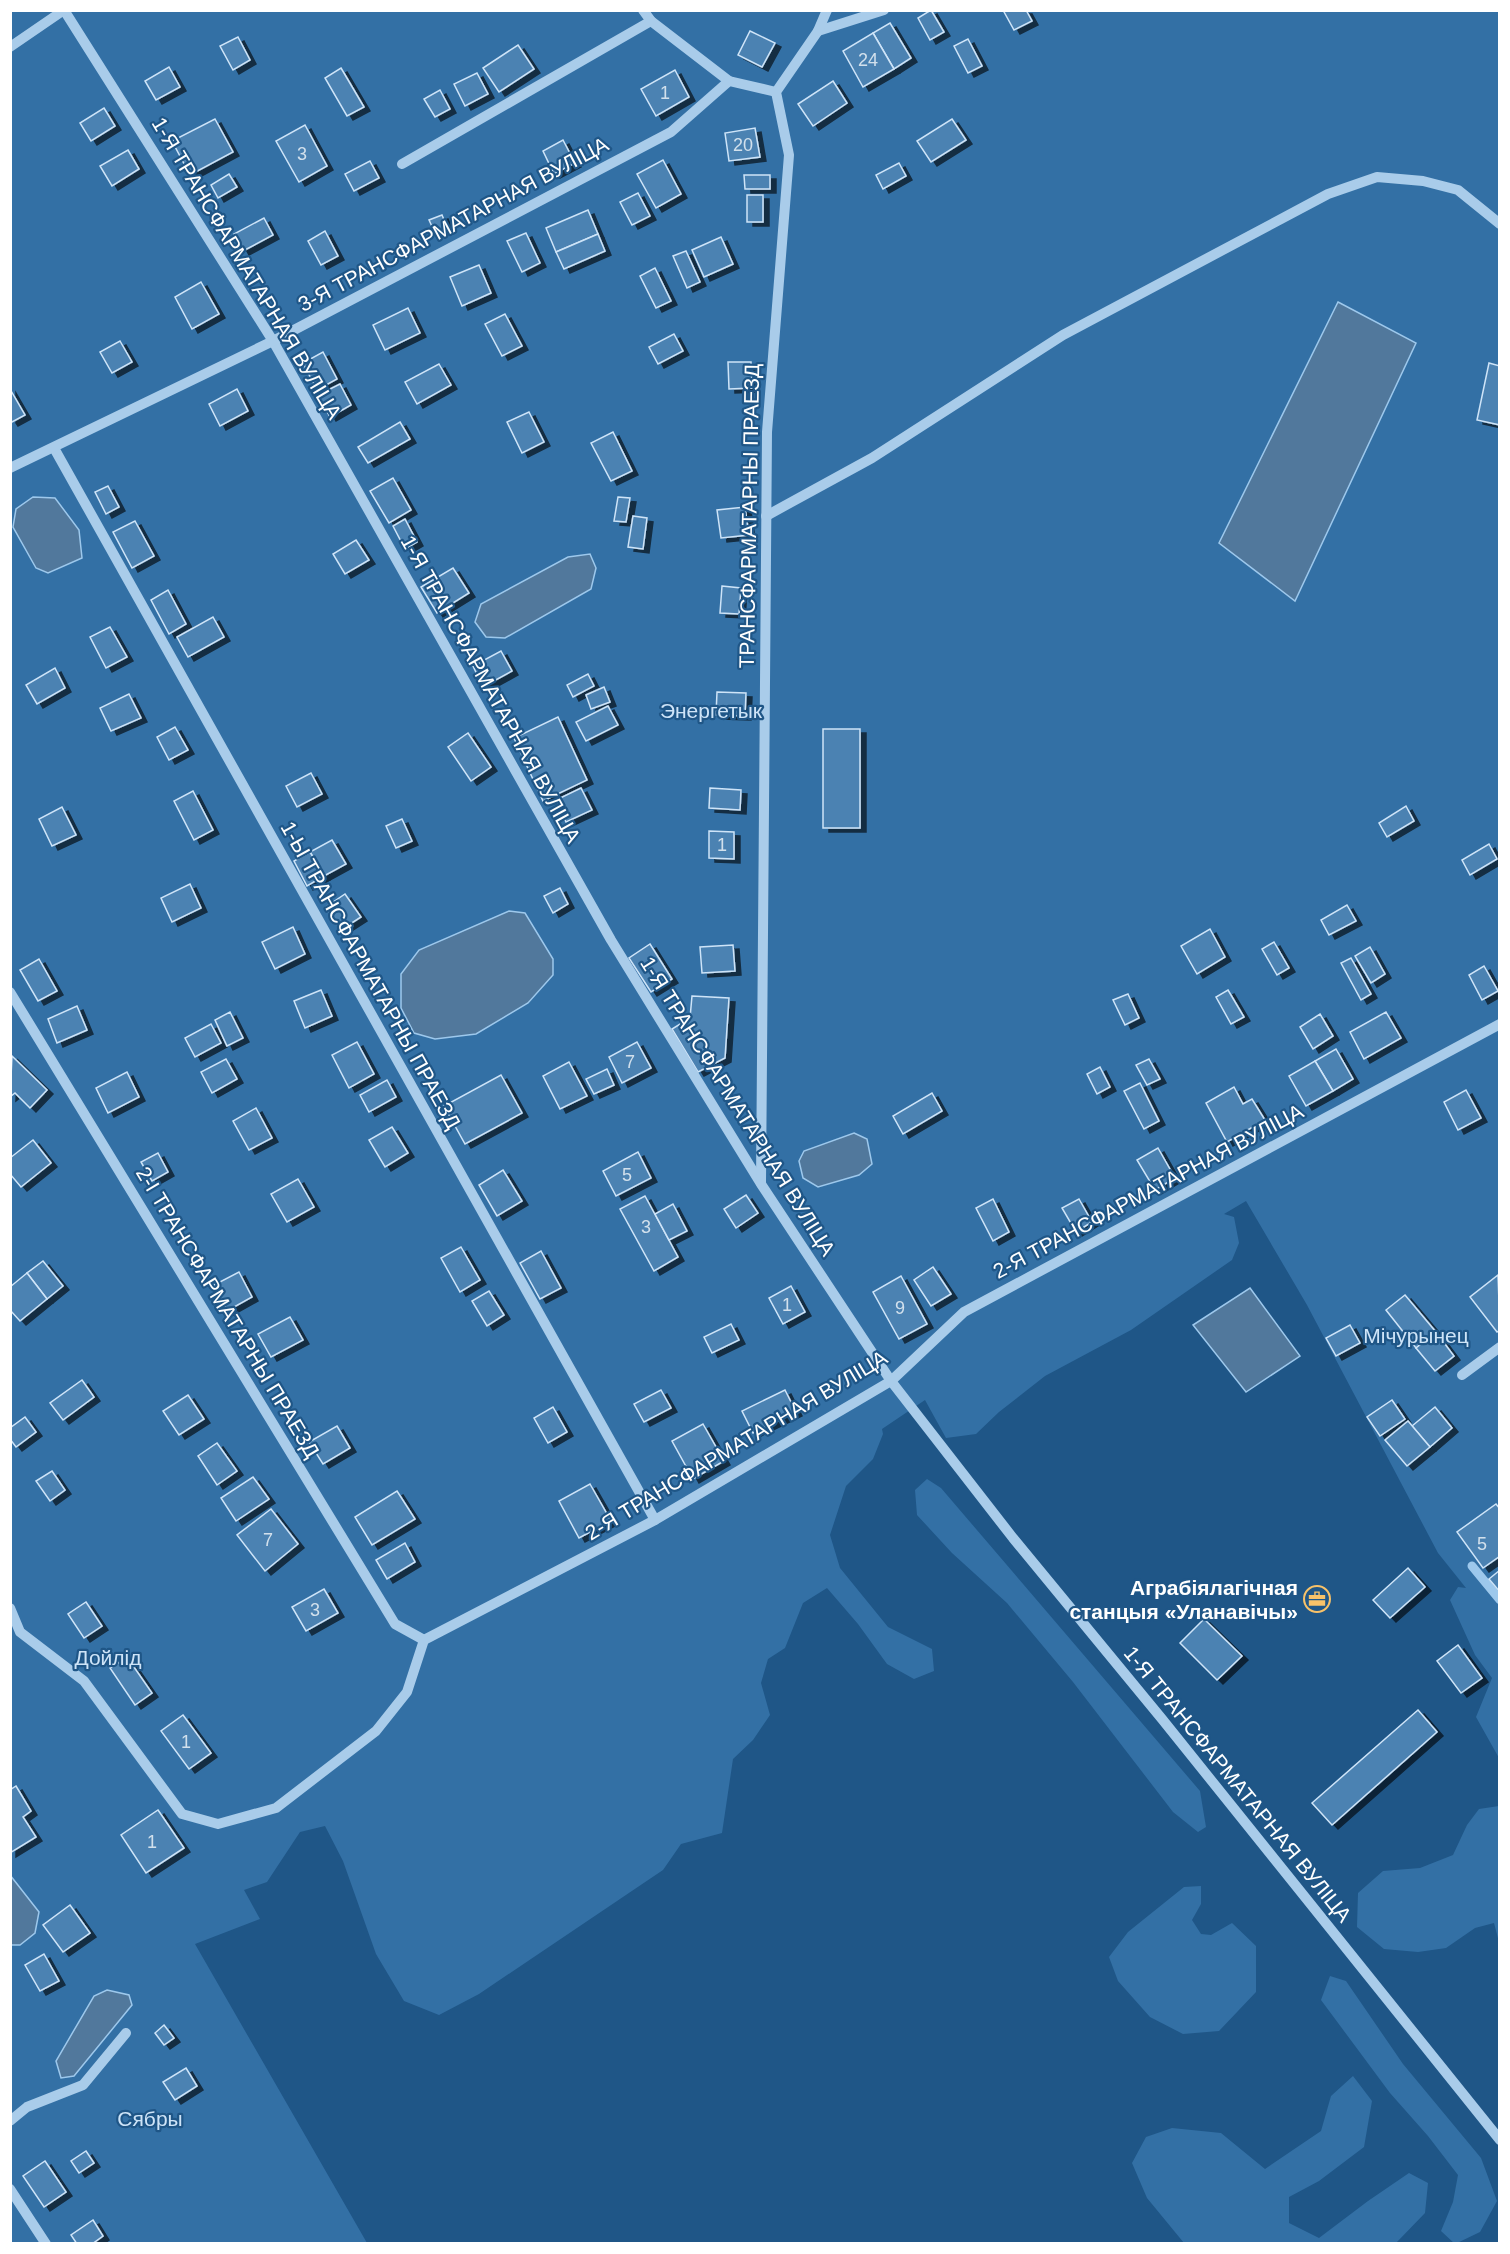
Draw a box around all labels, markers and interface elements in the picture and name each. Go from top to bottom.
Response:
house number: 24 [858,50,878,70]
house number: 1 [660,83,670,103]
street label: 1-Я ТРАНСФАРМАТАРНАЯ ВУЛІЦА [148,113,346,423]
street label: 3-Я ТРАНСФАРМАТАРНАЯ ВУЛІЦА [294,132,612,316]
house number: 20 [733,135,753,155]
house number: 3 [297,144,307,164]
street label: ТРАНСФАРМАТАРНЫ ПРАЕЗД [735,363,763,669]
street label: 1-Я ТРАНСФАРМАТАРНАЯ ВУЛІЦА [397,531,585,847]
park label: Энергетык [660,699,763,722]
street label: 1-Ы ТРАНСФАРМАТАРНЫ ПРАЕЗД [277,817,465,1133]
house number: 1 [717,835,727,855]
street label: 1-Я ТРАНСФАРМАТАРНАЯ ВУЛІЦА [636,952,840,1260]
house number: 7 [625,1052,635,1072]
street label: 2-Я ТРАНСФАРМАТАРНАЯ ВУЛІЦА [989,1099,1307,1283]
street label: 2-І ТРАНСФАРМАТАРНЫ ПРАЕЗД [132,1162,324,1462]
house number: 5 [622,1165,632,1185]
house number: 3 [641,1217,651,1237]
house number: 1 [782,1295,792,1315]
house number: 9 [895,1298,905,1318]
park label: Мічурынец [1363,1324,1469,1347]
street label: 2-Я ТРАНСФАРМАТАРНАЯ ВУЛІЦА [581,1346,891,1544]
house number: 7 [263,1530,273,1550]
house number: 5 [1477,1534,1487,1554]
place label: Аграбіялагічная станцыя «Уланавічы» [1069,1576,1298,1623]
office icon: Аграбіялагічная станцыя «Уланавічы» [1302,1584,1332,1614]
house number: 3 [310,1600,320,1620]
street label: 1-Я ТРАНСФАРМАТАРНАЯ ВУЛІЦА [1120,1642,1356,1926]
park label: Дойлід [74,1646,142,1669]
house number: 1 [181,1732,191,1752]
house number: 1 [147,1832,157,1852]
park label: Сябры [117,2107,183,2130]

